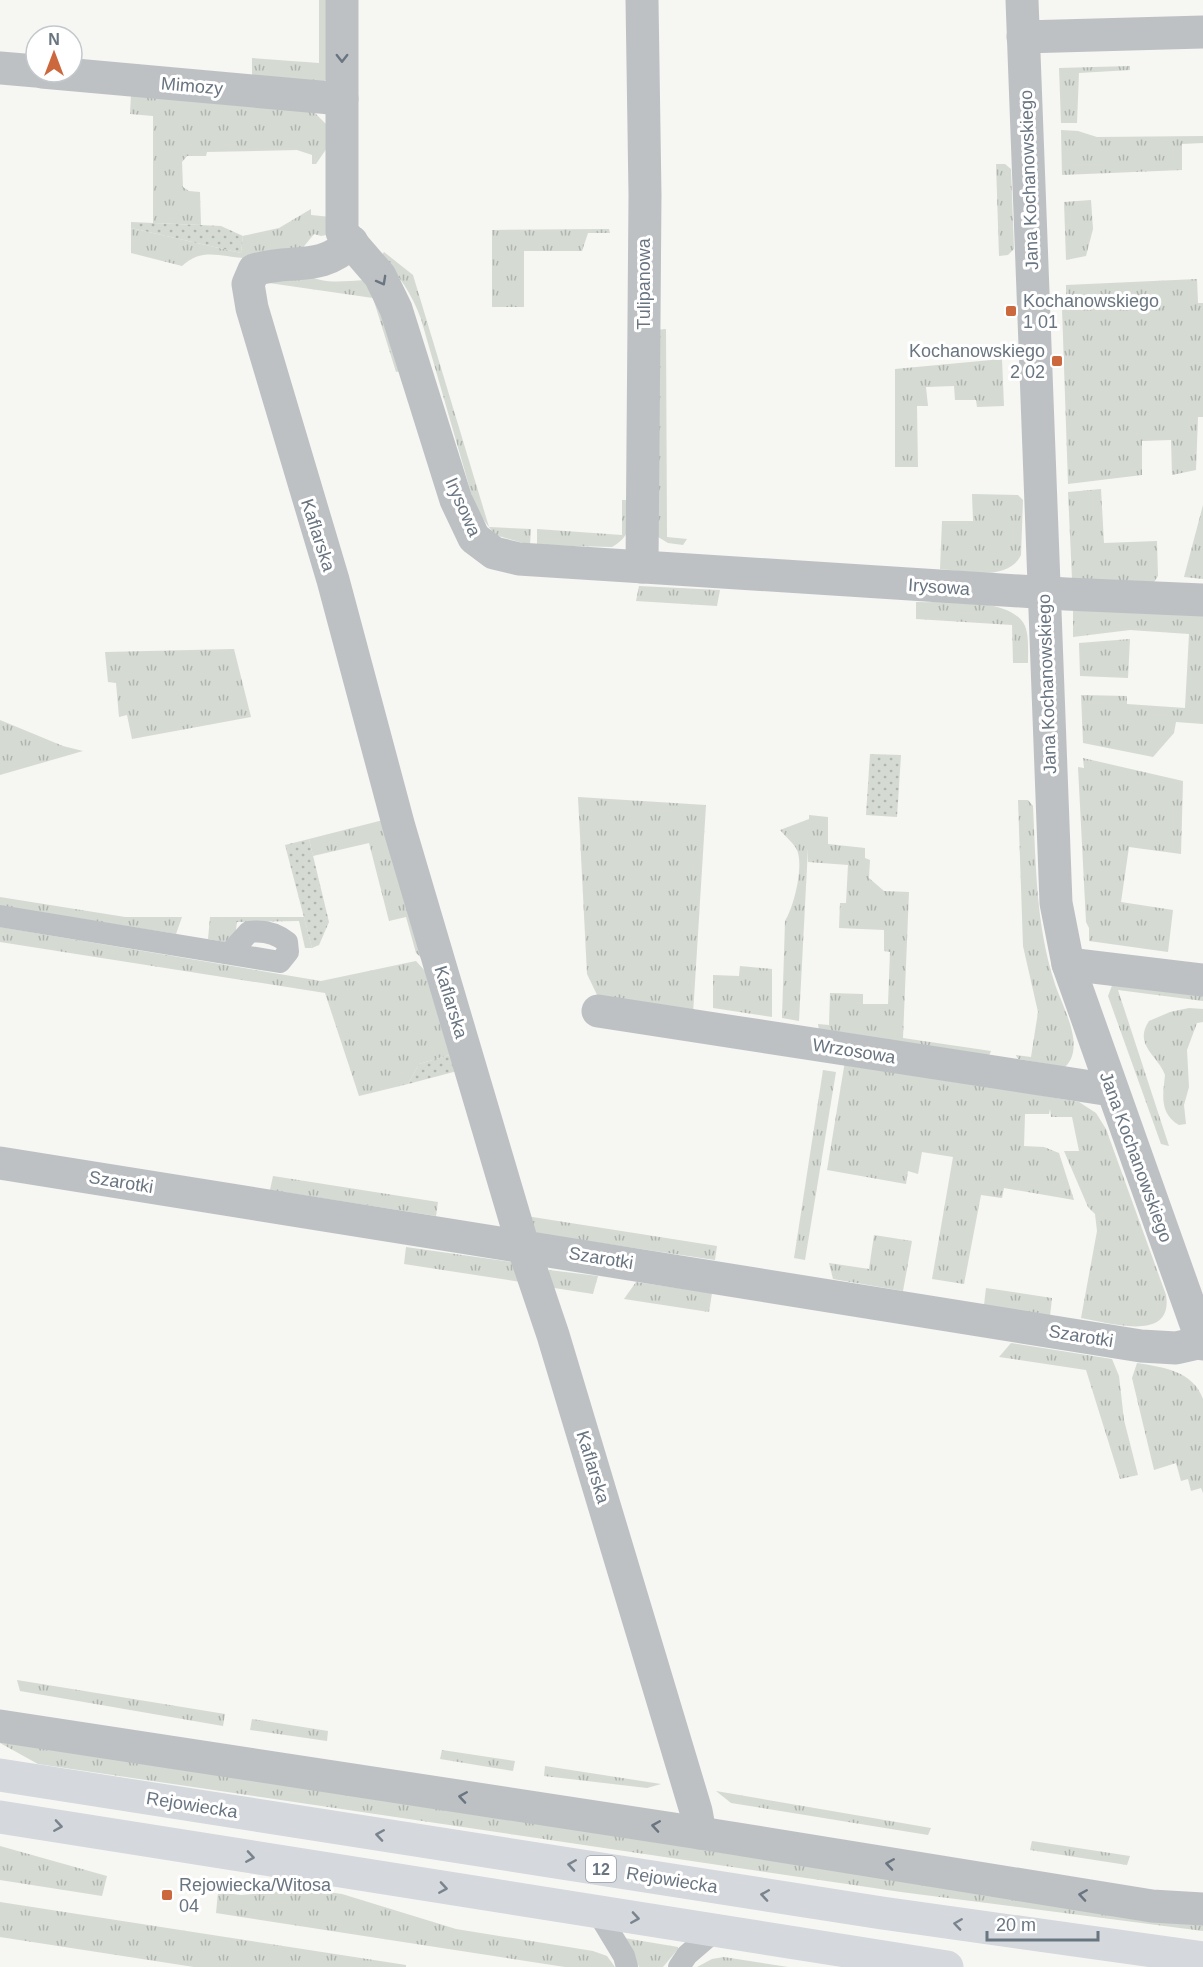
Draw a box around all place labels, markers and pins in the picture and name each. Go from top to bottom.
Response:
place label: Kochanowskiego 1 01 [1023,291,1159,332]
marker: Kochanowskiego 1 01 [1004,304,1018,318]
place label: Kochanowskiego 2 02 [909,341,1045,382]
marker: Kochanowskiego 2 02 [1050,354,1064,368]
place label: Rejowiecka/Witosa 04 [179,1875,332,1916]
marker: Rejowiecka/Witosa 04 [160,1888,174,1902]

